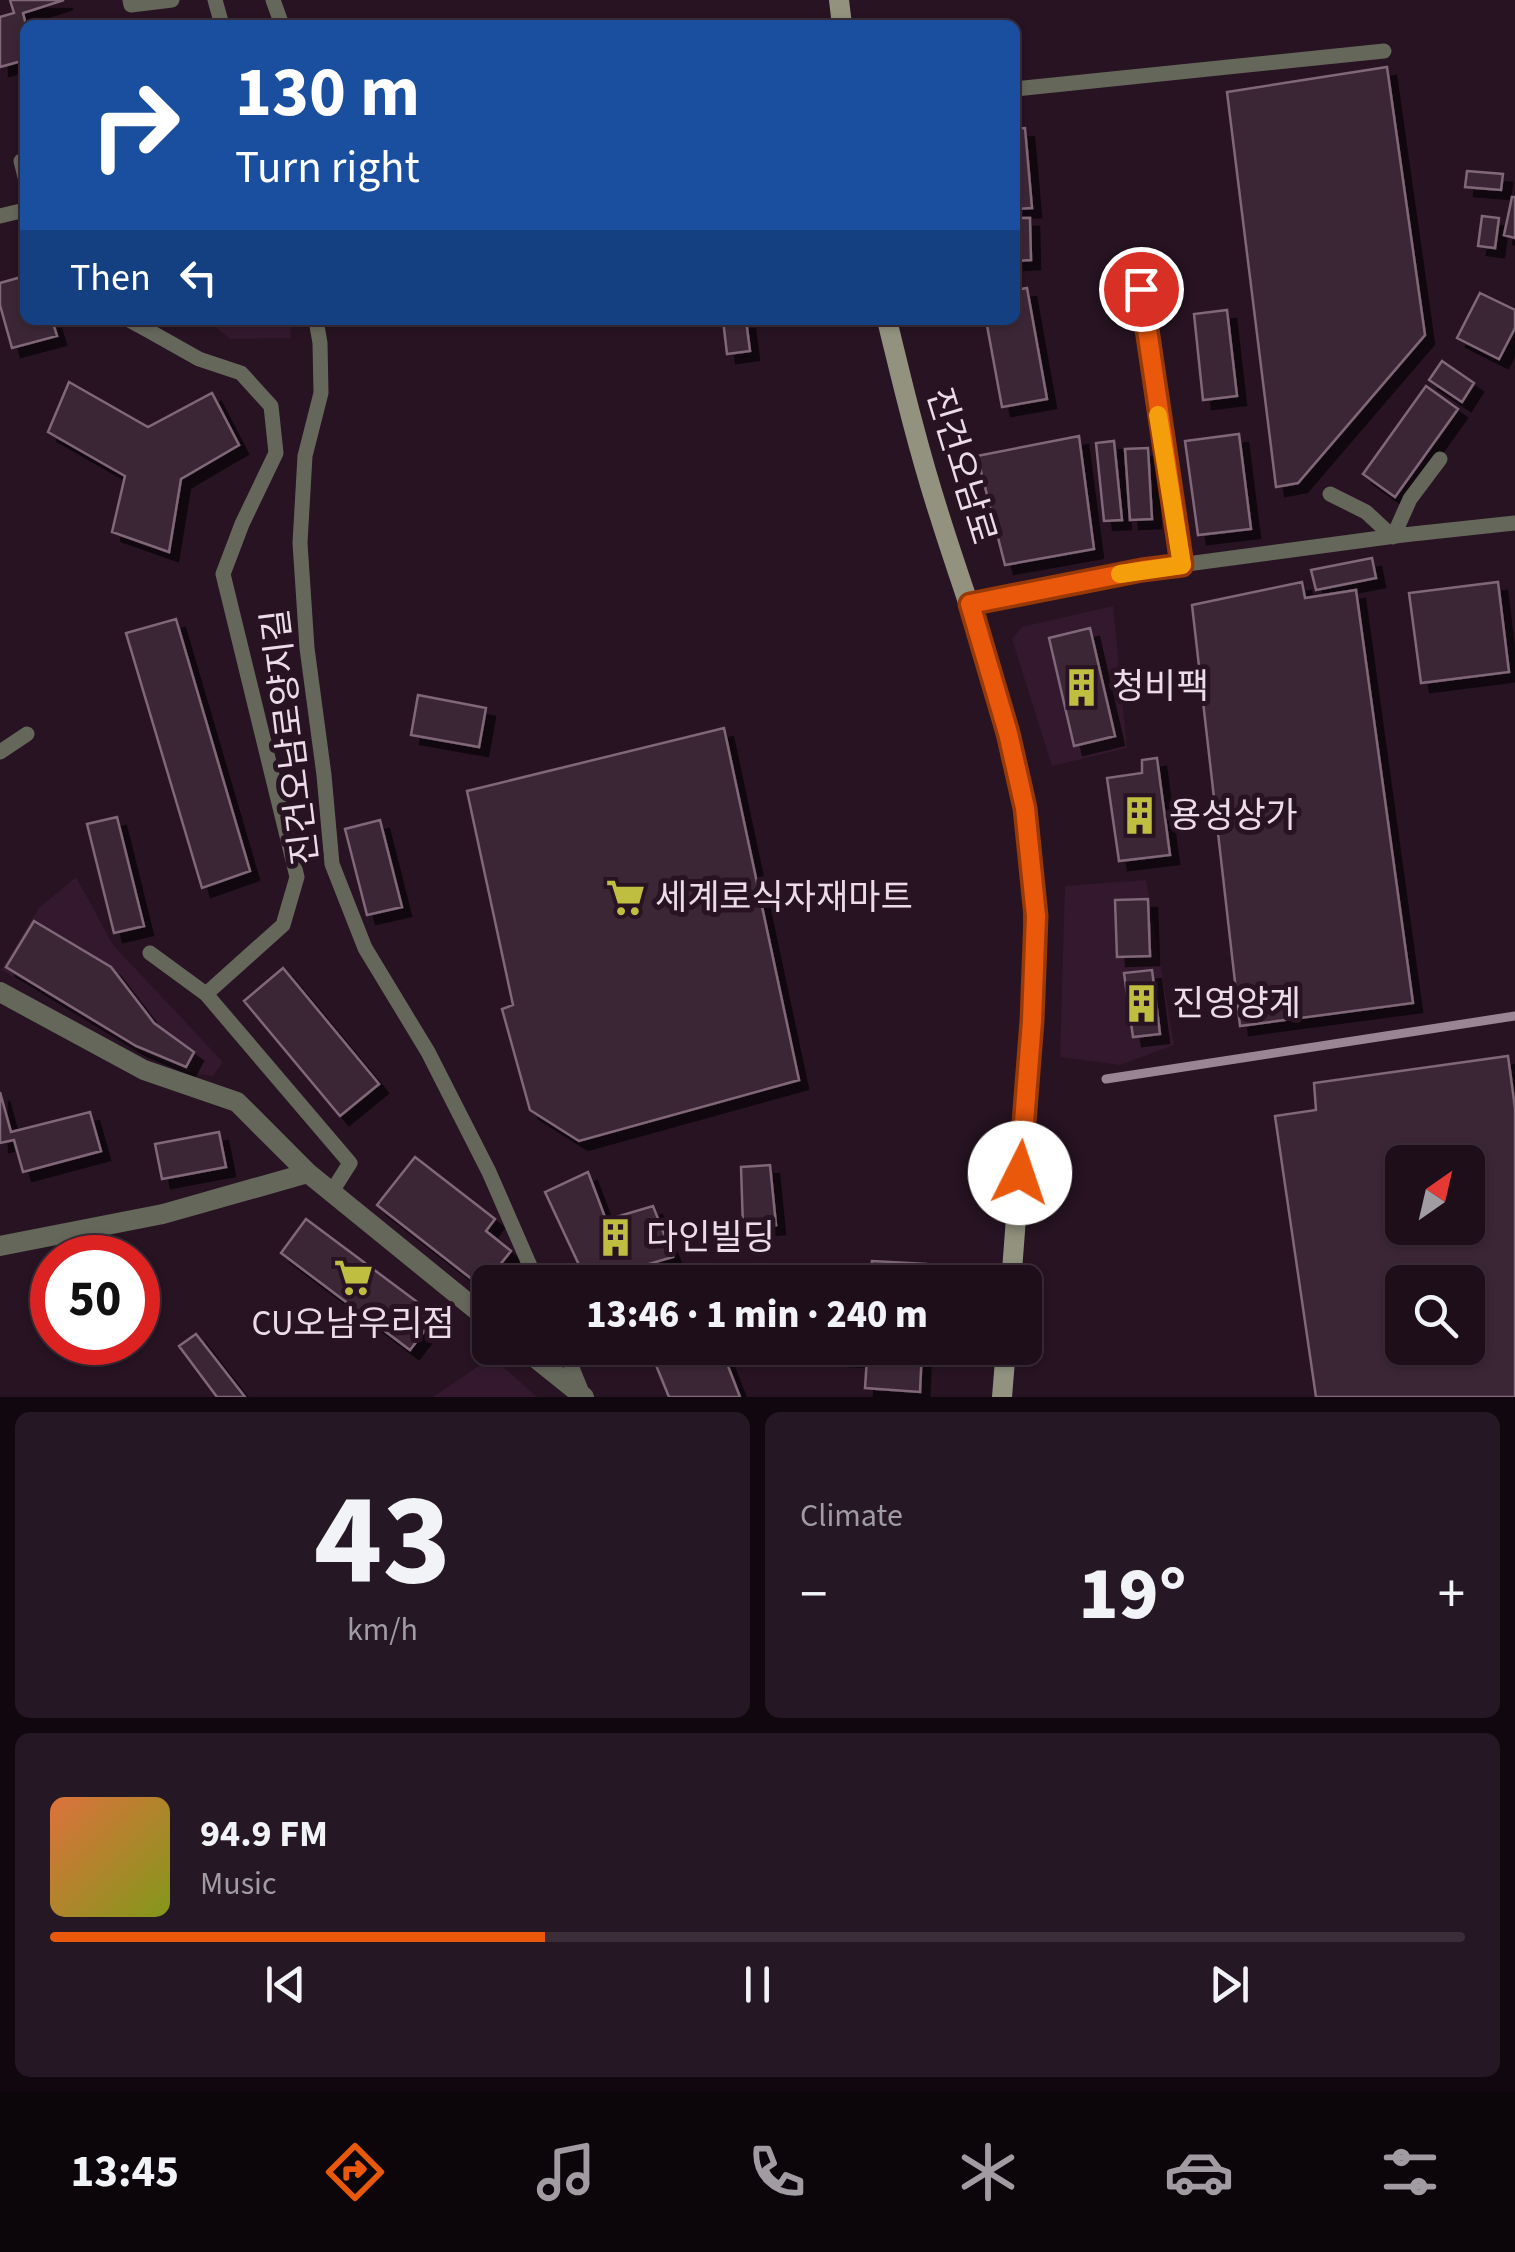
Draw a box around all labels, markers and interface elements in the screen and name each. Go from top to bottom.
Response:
text: 130 m [235,43,420,143]
icon: right [70,60,200,190]
text: Turn right [235,136,420,200]
pin [1099,247,1184,332]
icon: left [171,250,226,305]
text: Then [70,251,151,305]
icon: arrive [1114,262,1169,317]
street label: 진건오남로 [914,382,1008,550]
street label: 진건오남로양지길 [250,606,332,868]
place label: 청비팩 [1112,662,1209,712]
building icon: 청비팩 [1061,666,1103,708]
place label: 용성상가 [1169,791,1298,841]
building icon: 용성상가 [1118,795,1160,837]
place label: 세계로식자재마트 [655,873,913,923]
supermarket icon: 세계로식자재마트 [604,877,646,919]
place label: 진영양계 [1172,979,1301,1029]
building icon: 진영양계 [1121,983,1163,1025]
position arrow [968,1121,1072,1225]
north arrow [1385,1145,1485,1245]
map controls [1385,1145,1485,1365]
place label: 다인빌딩 [646,1213,775,1263]
building icon: 다인빌딩 [595,1217,637,1259]
speed limit sign: 50 [30,1235,160,1365]
supermarket icon: CU오남우리점 [332,1256,374,1298]
button: search [1385,1265,1485,1365]
text: 13:46 · 1 min · 240 m [586,1288,928,1342]
place label: CU오남우리점 [251,1299,455,1349]
text: 43 [314,1449,451,1634]
text: Climate [800,1493,903,1539]
text: 19° [1079,1541,1186,1648]
text: − [800,1556,827,1634]
text: + [1438,1556,1465,1634]
text: km/h [347,1607,418,1653]
text: 94.9 FM [200,1807,328,1861]
text: Music [200,1861,277,1907]
icon: previous [258,1957,313,2012]
icon: pause [730,1957,785,2012]
icon: next [1202,1957,1257,2012]
icon: directions [320,2137,390,2207]
icon: music [531,2137,601,2207]
icon: phone [742,2137,812,2207]
icon: climate [953,2137,1023,2207]
icon: car [1164,2137,1234,2207]
icon: filters [1375,2137,1445,2207]
text: 13:45 [70,2140,179,2204]

